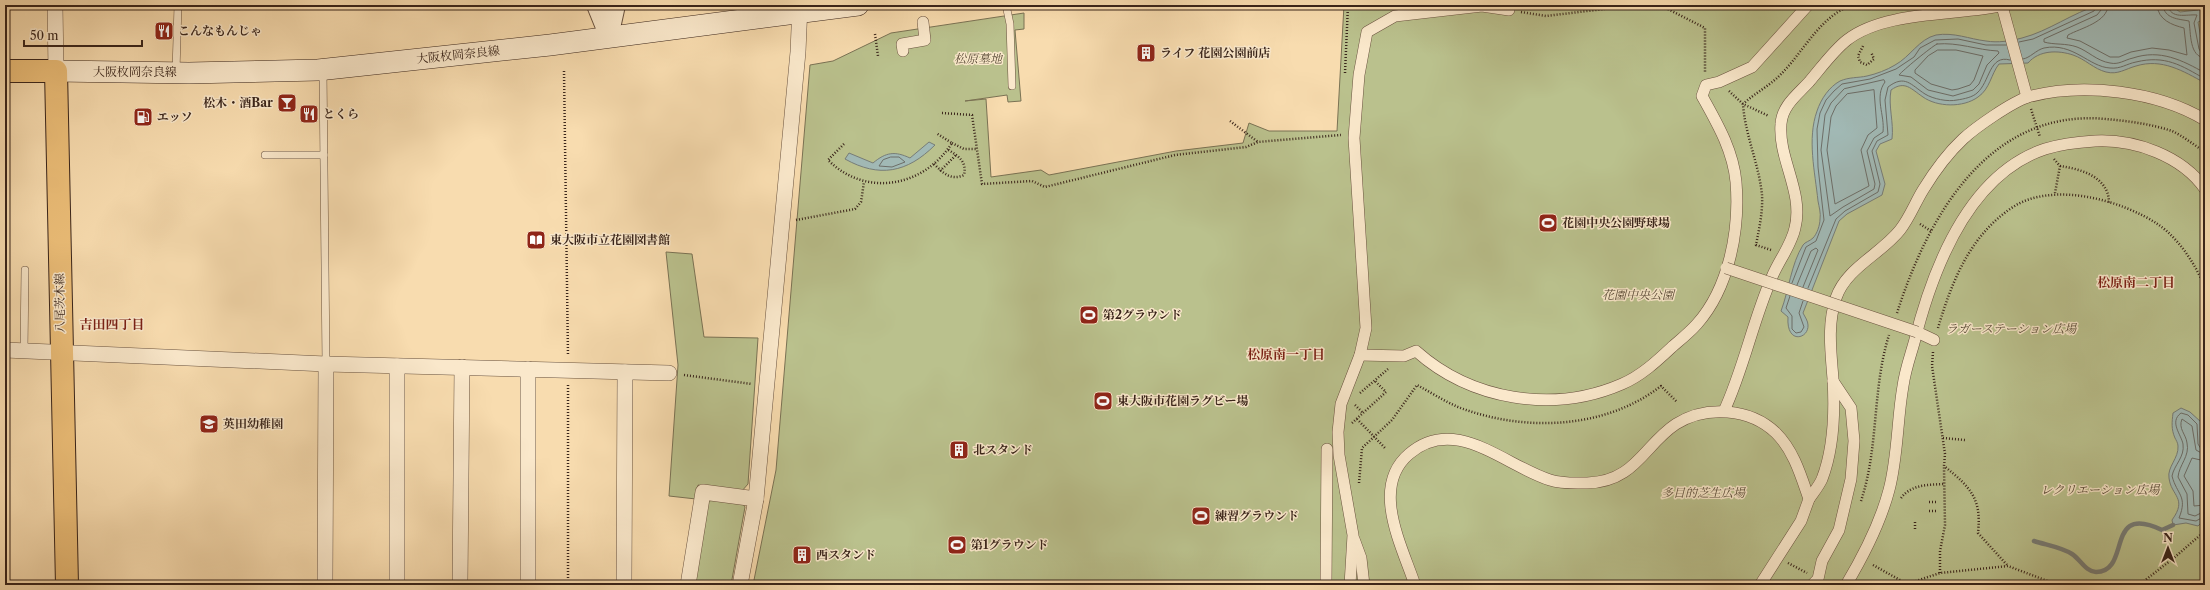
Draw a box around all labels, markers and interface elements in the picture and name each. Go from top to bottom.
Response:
restaurant icon: こんなもんじゃ [153,20,175,42]
scale bar [24,22,142,48]
place label: こんなもんじゃ [178,23,262,38]
text: 50 m [30,28,59,43]
building icon: ライフ 花園公園前店 [1135,42,1157,64]
street label: 大阪枚岡奈良線 [415,43,501,66]
place label: ライフ 花園公園前店 [1160,45,1270,60]
park label: 松原墓地 [954,51,1004,66]
street label: 大阪枚岡奈良線 [93,64,177,79]
bar icon: 松木・酒Bar [276,92,298,114]
place label: 松木・酒Bar [203,95,273,110]
restaurant icon: とくら [298,103,320,125]
fuel station icon: エッソ [132,106,154,128]
place label: とくら [323,106,359,121]
place label: エッソ [157,109,193,124]
sports icon: 花園中央公園野球場 [1537,212,1559,234]
place label: 花園中央公園野球場 [1562,215,1670,230]
library icon: 東大阪市立花園図書館 [525,229,547,251]
place label: 東大阪市立花園図書館 [550,232,670,247]
street label: 八尾茨木線 [51,273,68,333]
district label: 松原南二丁目 [2097,274,2175,290]
park label: 花園中央公園 [1602,287,1676,302]
sports icon: 第2グラウンド [1078,304,1100,326]
place label: 第2グラウンド [1103,307,1182,322]
district label: 吉田四丁目 [79,316,145,332]
park label: ラガーステーション広場 [1946,321,2077,336]
district label: 松原南一丁目 [1247,346,1325,362]
sports icon: 東大阪市花園ラグビー場 [1092,390,1114,412]
place label: 東大阪市花園ラグビー場 [1117,393,1249,408]
school or university icon: 英田幼稚園 [198,413,220,435]
place label: 英田幼稚園 [223,416,283,431]
building icon: 北スタンド [948,439,970,461]
place label: 北スタンド [973,442,1033,457]
park label: レクリエーション広場 [2040,482,2161,497]
park label: 多目的芝生広場 [1661,485,1746,500]
sports icon: 練習グラウンド [1190,505,1212,527]
place label: 練習グラウンド [1215,508,1299,523]
north arrow [2148,528,2188,568]
text: N [2163,531,2173,545]
sports icon: 第1グラウンド [946,534,968,556]
place label: 第1グラウンド [971,537,1048,552]
building icon: 西スタンド [791,544,813,566]
place label: 西スタンド [816,547,876,562]

